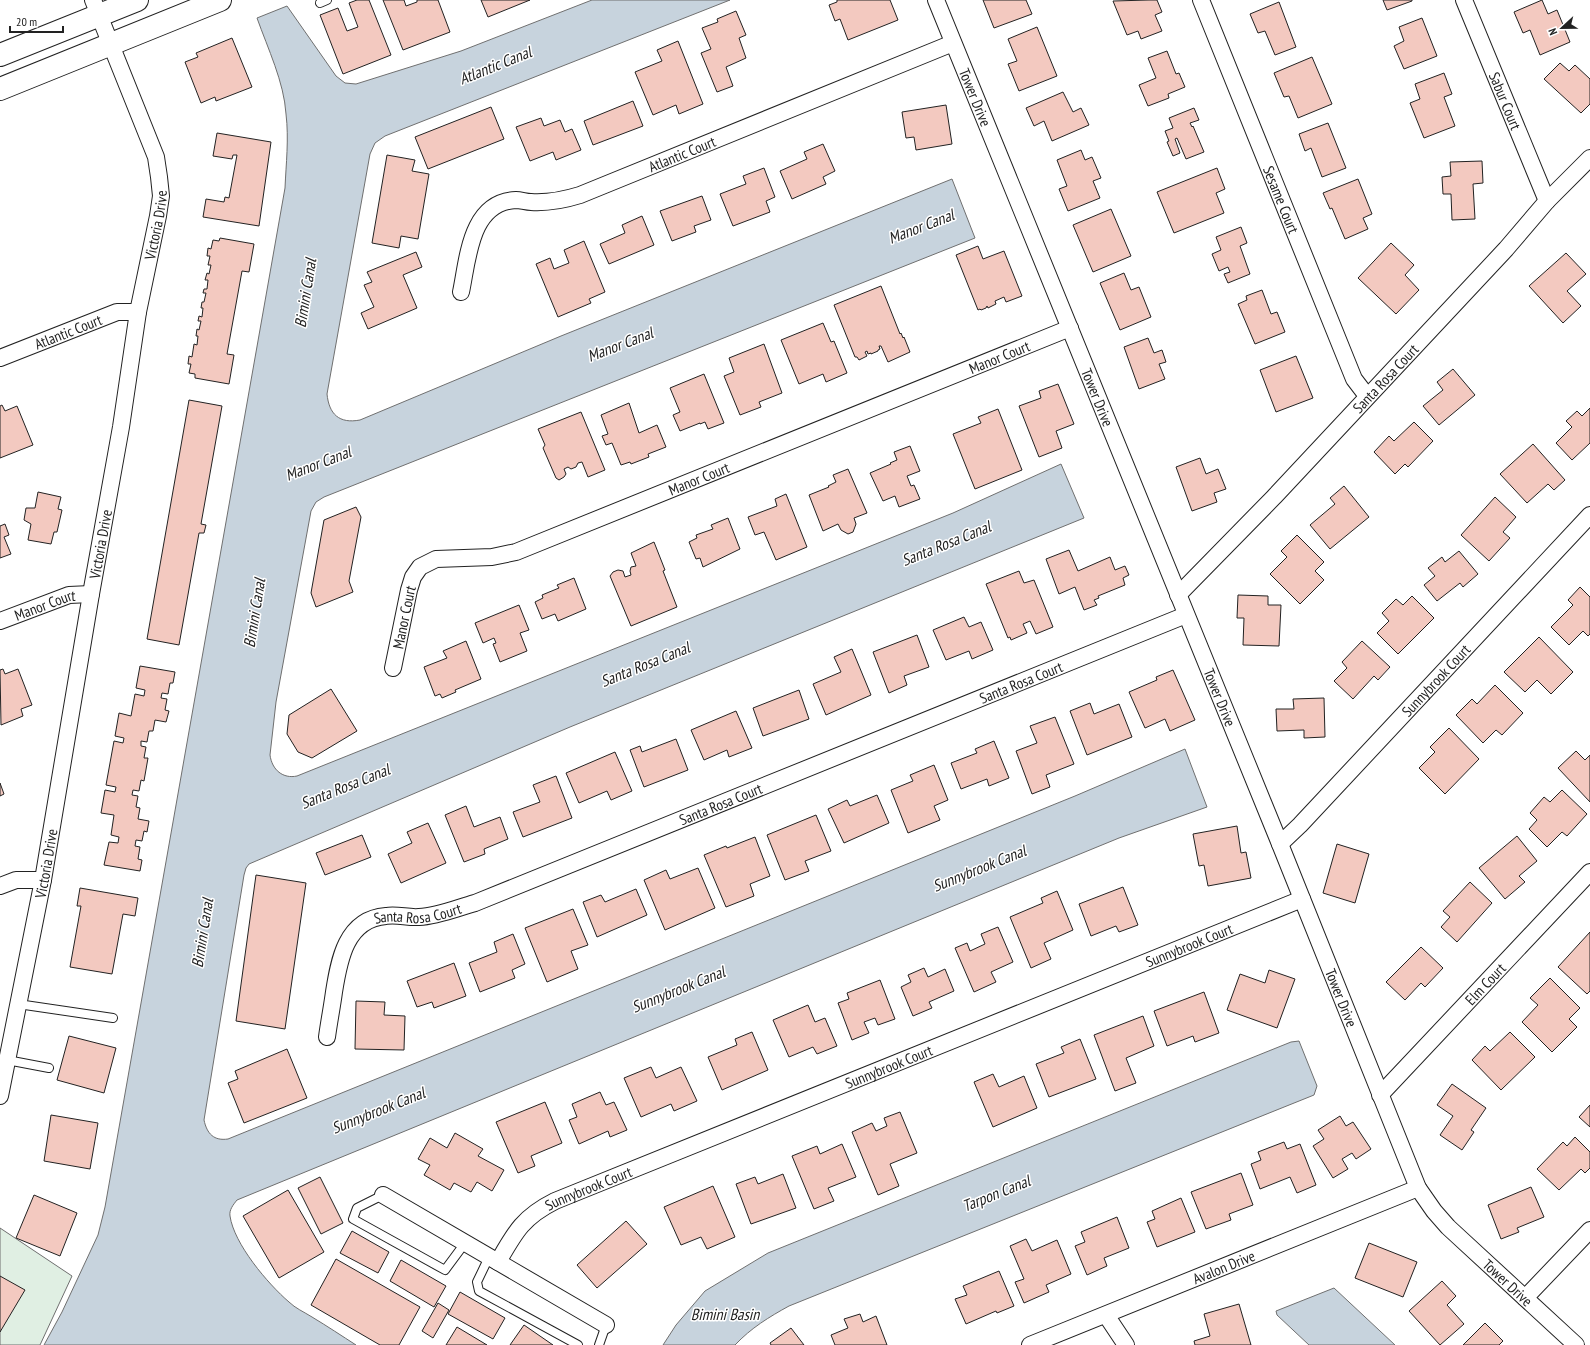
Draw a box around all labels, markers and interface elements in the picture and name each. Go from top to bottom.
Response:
scale bar [10,8,63,34]
north arrow [1542,8,1582,48]
text: 20 m [16,14,37,29]
text: N [1545,26,1560,37]
water label: Atlantic Canal [456,41,535,89]
street label: Tower Drive [955,65,996,129]
street label: Sabur Court [1485,69,1526,133]
street label: Atlantic Court [645,131,718,176]
street label: Sesame Court [1259,163,1304,236]
street label: Victoria Drive [139,189,171,262]
water label: Manor Canal [885,204,958,248]
water label: Bimini Canal [290,256,321,329]
street label: Atlantic Court [31,309,104,353]
water label: Manor Canal [584,322,657,366]
street label: Manor Court [966,336,1032,377]
street label: Santa Rosa Court [1348,340,1422,417]
street label: Tower Drive [1078,365,1118,429]
water label: Manor Canal [282,441,355,485]
street label: Manor Court [666,457,732,499]
street label: Victoria Drive [84,508,116,581]
water label: Santa Rosa Canal [899,516,995,570]
water label: Bimini Canal [239,576,270,649]
street label: Manor Court [388,583,419,650]
street label: Manor Court [12,585,76,624]
water label: Santa Rosa Canal [598,637,694,691]
street label: Sunnybrook Court [1397,640,1474,720]
street label: Santa Rosa Court [976,657,1065,707]
street label: Tower Drive [1200,665,1241,729]
water label: Santa Rosa Canal [298,759,394,813]
street label: Santa Rosa Court [676,778,765,829]
street label: Victoria Drive [30,827,61,901]
water label: Sunnybrook Canal [929,840,1030,896]
water label: Bimini Canal [187,896,218,969]
street label: Santa Rosa Court [372,898,463,927]
street label: Sunnybrook Court [1143,919,1235,971]
street label: Elm Court [1461,959,1509,1009]
water label: Sunnybrook Canal [628,961,729,1017]
street label: Tower Drive [1321,966,1362,1030]
street label: Sunnybrook Court [842,1040,935,1092]
water label: Sunnybrook Canal [328,1082,429,1138]
street label: Sunnybrook Court [541,1162,634,1214]
water label: Tarpon Canal [959,1170,1034,1216]
street label: Avalon Drive [1190,1246,1258,1288]
street label: Tower Drive [1479,1255,1537,1310]
water label: Bimini Basin [691,1304,760,1324]

